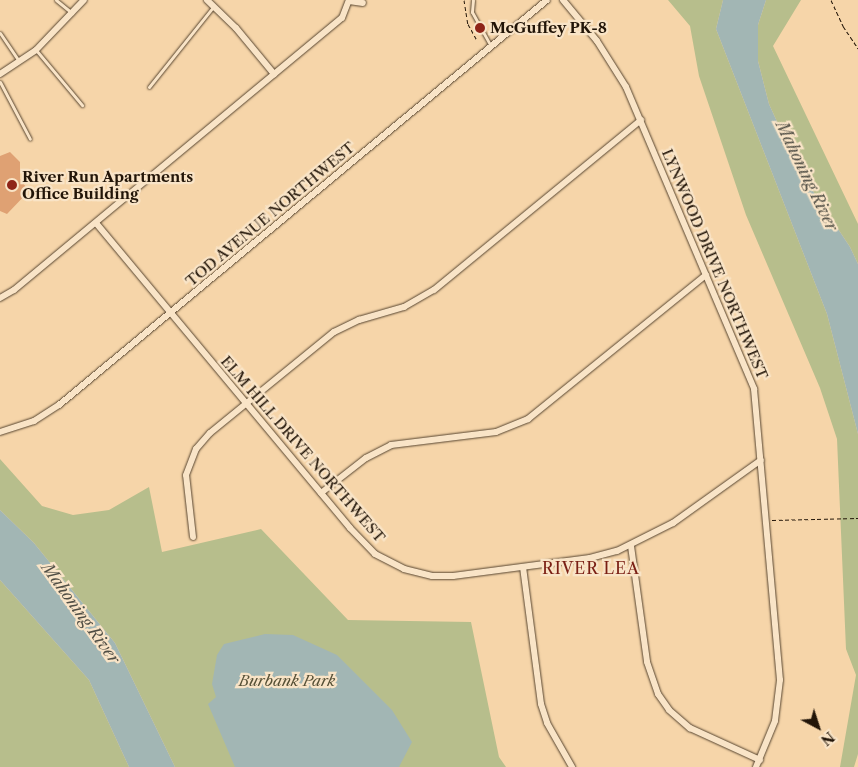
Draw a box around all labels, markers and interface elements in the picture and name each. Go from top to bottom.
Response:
place label: McGuffey PK-8 [490,19,607,37]
marker: McGuffey PK-8 [474,22,486,34]
water label: Mahoning River [772,118,842,234]
street label: TOD AVENUE NORTHWEST [182,138,358,290]
street label: LYNWOOD DRIVE NORTHWEST [658,146,772,382]
place label: River Run Apartments Office Building [22,167,194,202]
marker: River Run Apartments Office Building [6,179,18,191]
street label: ELM HILL DRIVE NORTHWEST [217,352,389,546]
district label: RIVER LEA [541,558,641,578]
water label: Mahoning River [38,559,124,667]
park label: Burbank Park [239,672,335,690]
north arrow [793,702,843,752]
text: N [817,728,838,749]

